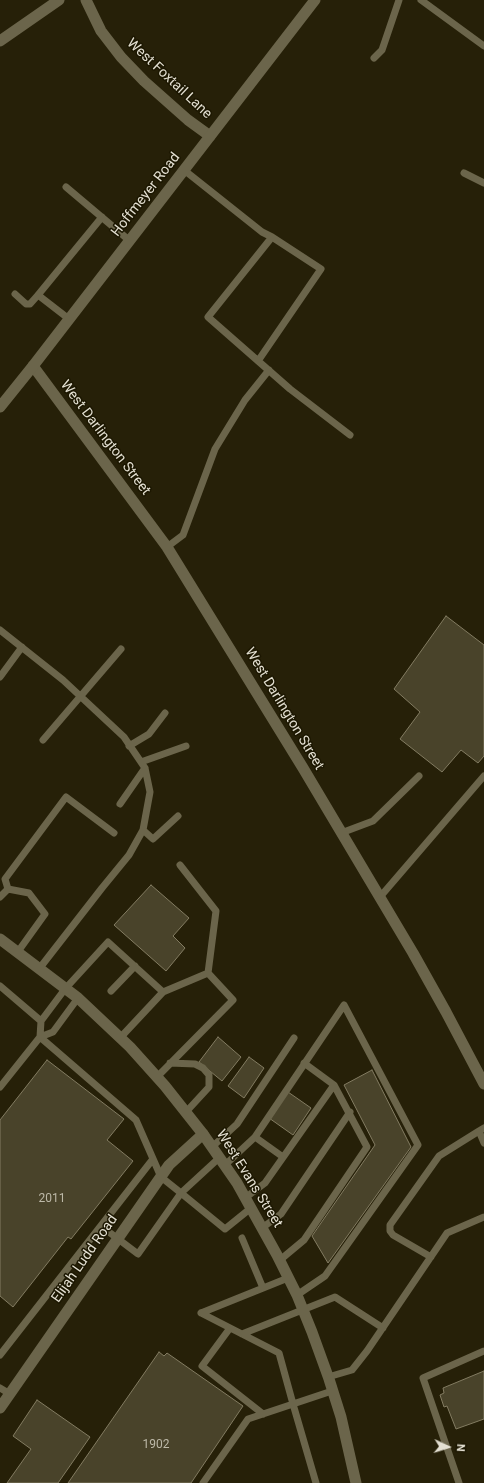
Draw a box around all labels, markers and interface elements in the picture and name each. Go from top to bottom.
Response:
street label: West Foxtail Lane [123,35,215,123]
street label: Hoffmeyer Road [108,150,184,240]
street label: West Darlington Street [56,377,154,499]
street label: West Darlington Street [241,645,327,773]
street label: West Evans Street [212,1127,286,1231]
house number: 2011 [39,1192,65,1206]
street label: Elijah Ludd Road [49,1212,121,1306]
north arrow [428,1427,468,1467]
house number: 1902 [143,1438,169,1452]
text: N [454,1444,467,1452]

